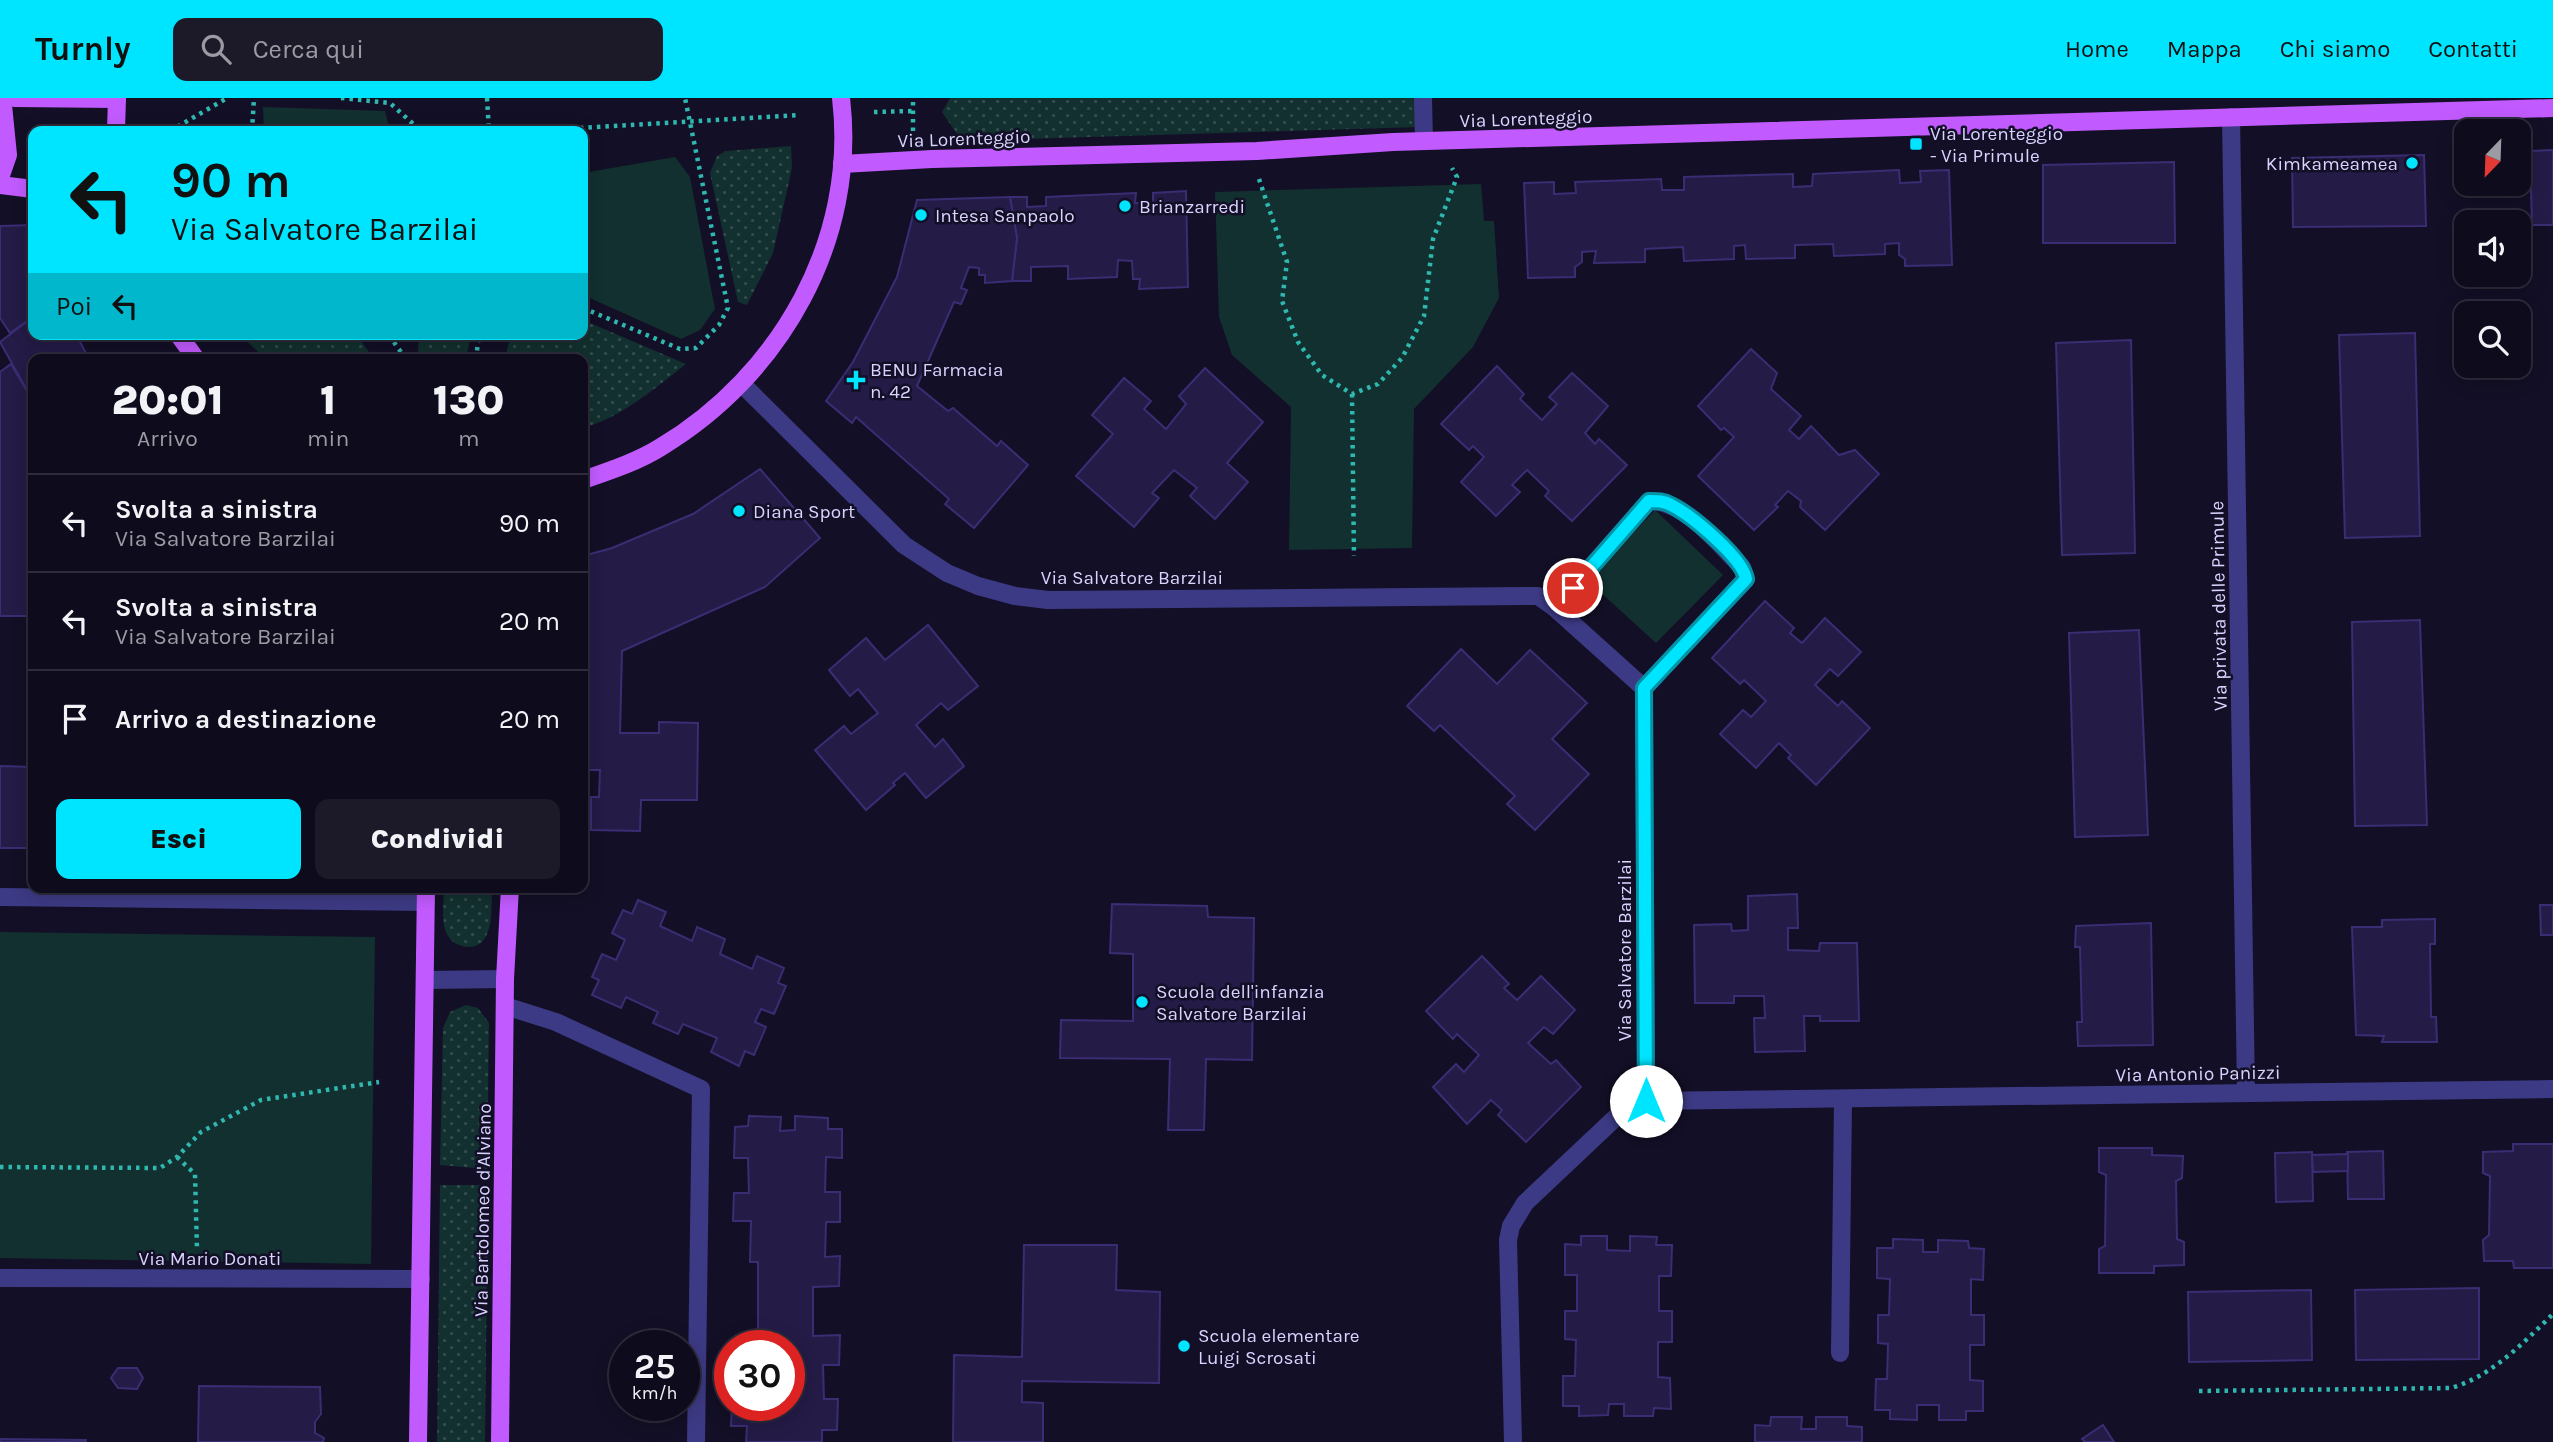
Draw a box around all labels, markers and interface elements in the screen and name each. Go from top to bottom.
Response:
search box [173,18,663,81]
text: Turnly [35,30,131,68]
icon: search [197,30,235,68]
text: Cerca qui [253,34,364,65]
text: Home [2065,35,2129,63]
text: Mappa [2167,35,2242,63]
text: Chi siamo [2280,35,2390,63]
text: Contatti [2428,35,2518,63]
street label: Via Lorenteggio [1459,106,1593,132]
north arrow [2454,119,2530,196]
map controls [2454,119,2531,378]
place label: Via Lorenteggio - Via Primule [1930,123,2063,167]
street label: Via Lorenteggio [897,126,1031,152]
marker: Via Lorenteggio - Via Primule [1908,136,1924,152]
text: 90 m [171,152,291,209]
place label: Kimkameamea [2266,153,2398,175]
icon: left [56,154,147,245]
marker: Kimkameamea [2404,155,2420,171]
place label: Brianzarredi [1139,196,1245,218]
marker: Brianzarredi [1117,198,1133,214]
place label: Intesa Sanpaolo [935,205,1075,227]
marker: Intesa Sanpaolo [913,207,929,223]
button: sound [2454,210,2531,287]
text: Via Salvatore Barzilai [171,211,478,248]
icon: left [106,287,144,325]
text: Poi [56,291,92,322]
button: search [2454,301,2531,378]
place label: BENU Farmacia n. 42 [870,359,1003,403]
marker: BENU Farmacia n. 42 [848,372,864,388]
text: 20:01 [111,375,224,425]
text: 1 [320,375,336,425]
text: 130 [433,375,505,425]
text: Arrivo [137,425,198,452]
text: min [307,425,349,452]
text: m [458,425,479,452]
text: Svolta a sinistra [115,494,318,525]
place label: Diana Sport [753,501,855,523]
street label: Via privata delle Primule [2206,501,2232,711]
marker: Diana Sport [731,503,747,519]
icon: left [56,504,94,542]
text: 90 m [499,508,560,539]
text: Via Salvatore Barzilai [115,525,336,552]
pin [1543,558,1603,618]
street label: Via Salvatore Barzilai [1041,567,1223,589]
icon: arrive [1554,569,1592,607]
text: Svolta a sinistra [115,592,318,623]
icon: left [56,602,94,640]
text: 20 m [499,606,560,637]
text: Via Salvatore Barzilai [115,623,336,650]
icon: arrive [56,700,94,738]
text: Arrivo a destinazione [115,704,377,735]
text: 20 m [499,704,560,735]
button: Esci [56,799,301,879]
button: Condividi [315,799,560,879]
street label: Via Salvatore Barzilai [1614,859,1636,1041]
place label: Scuola dell'infanzia Salvatore Barzilai [1156,981,1324,1025]
marker: Scuola dell'infanzia Salvatore Barzilai [1134,994,1150,1010]
street label: Via Antonio Panizzi [2115,1062,2281,1086]
position arrow [1609,1064,1683,1138]
street label: Via Bartolomeo d'Alviano [470,1103,496,1317]
street label: Via Mario Donati [139,1248,281,1270]
place label: Scuola elementare Luigi Scrosati [1198,1325,1360,1369]
speed limit sign: 30 [714,1330,805,1421]
marker: Scuola elementare Luigi Scrosati [1176,1338,1192,1354]
text: 25 [634,1346,675,1387]
text: km/h [632,1382,677,1404]

